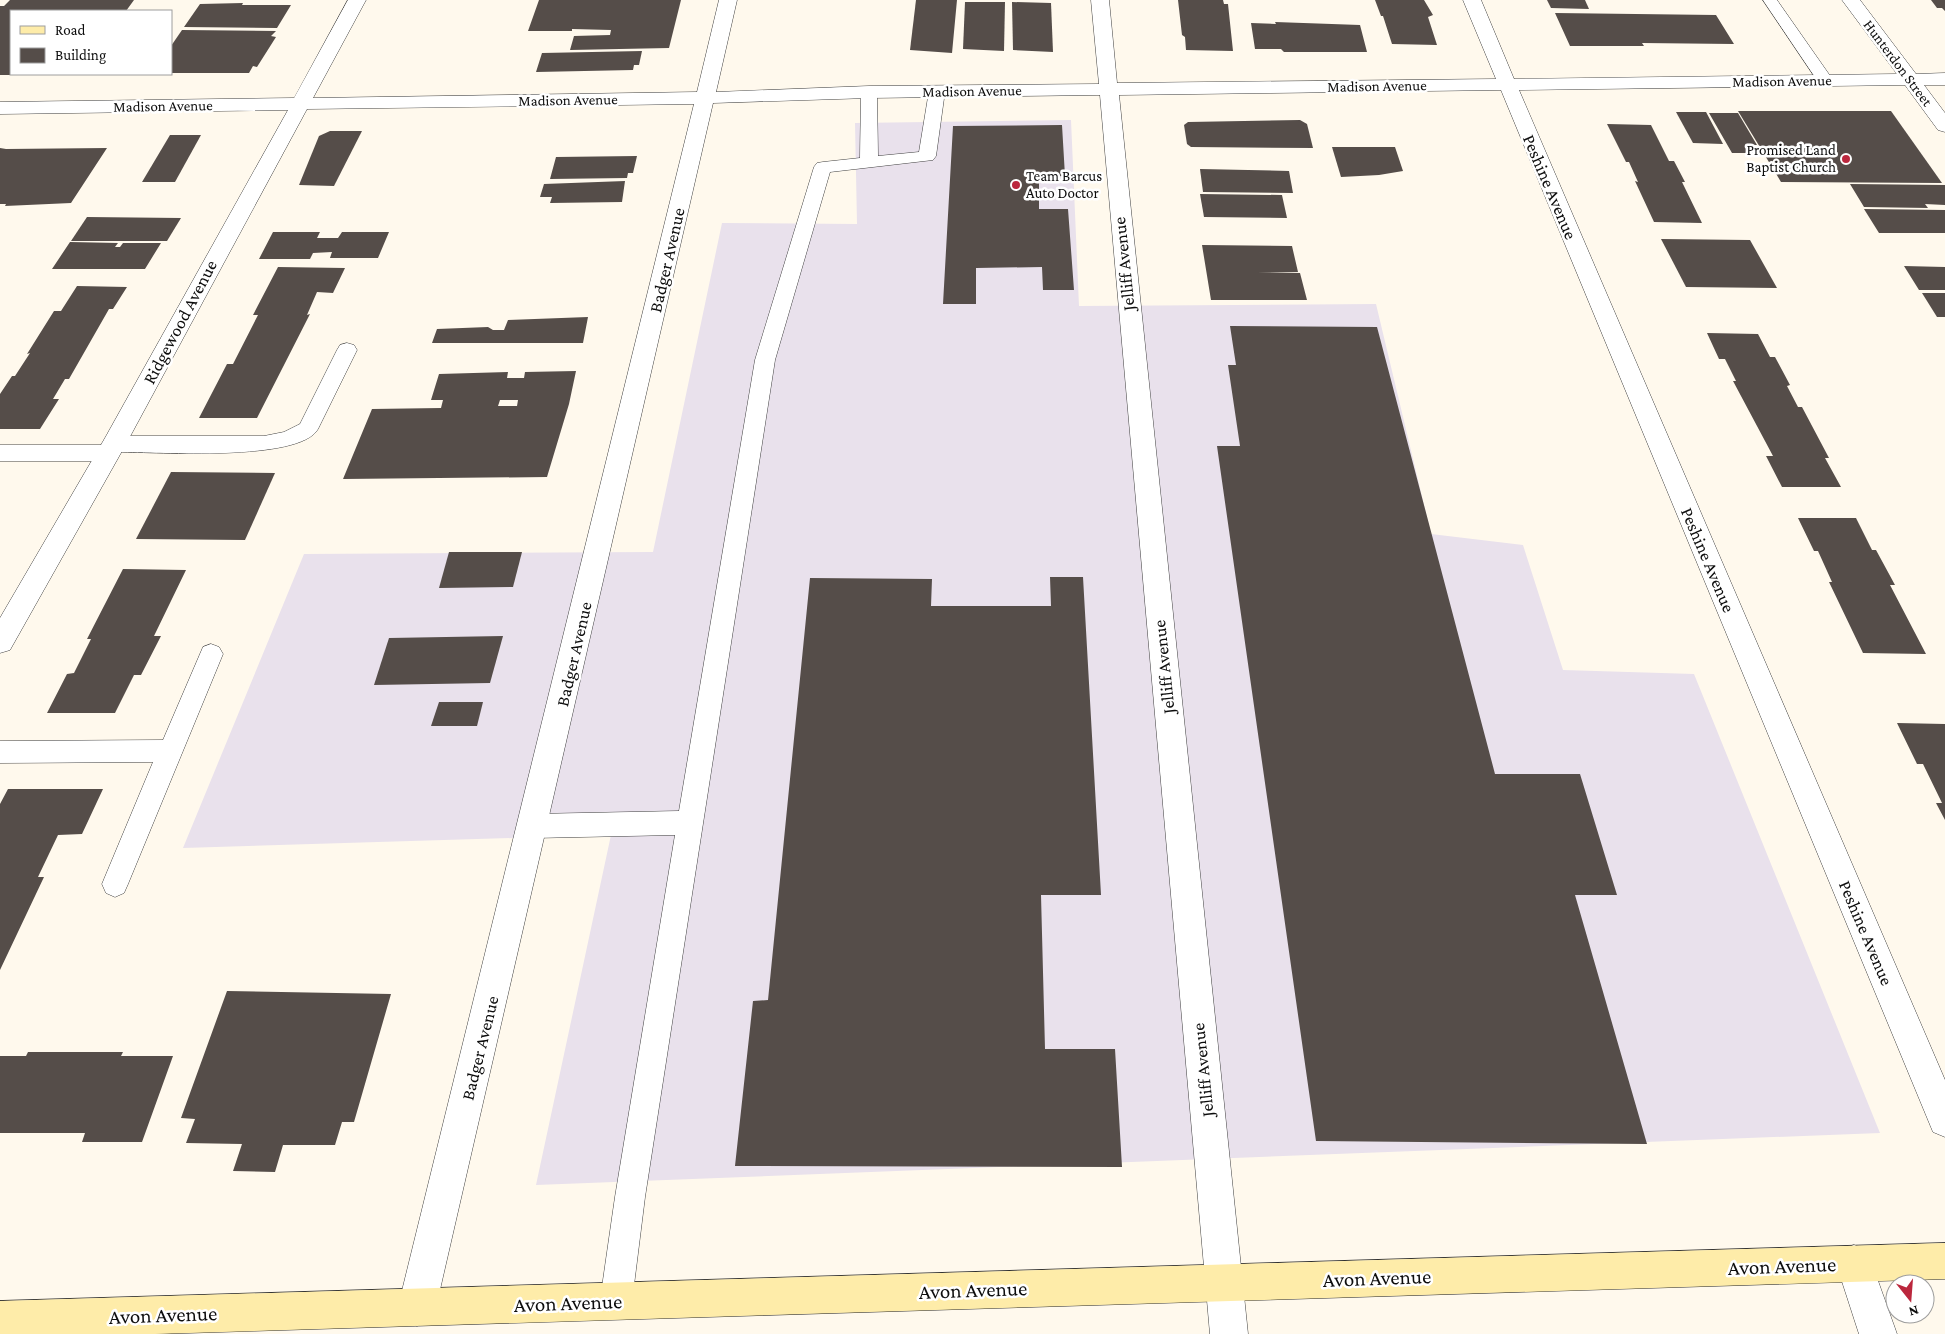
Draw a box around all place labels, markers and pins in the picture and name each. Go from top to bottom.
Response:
place label: Promised Land Baptist Church [1746,142,1836,176]
marker: Promised Land Baptist Church [1840,153,1852,165]
place label: Team Barcus Auto Doctor [1026,168,1102,201]
marker: Team Barcus Auto Doctor [1010,179,1022,191]

